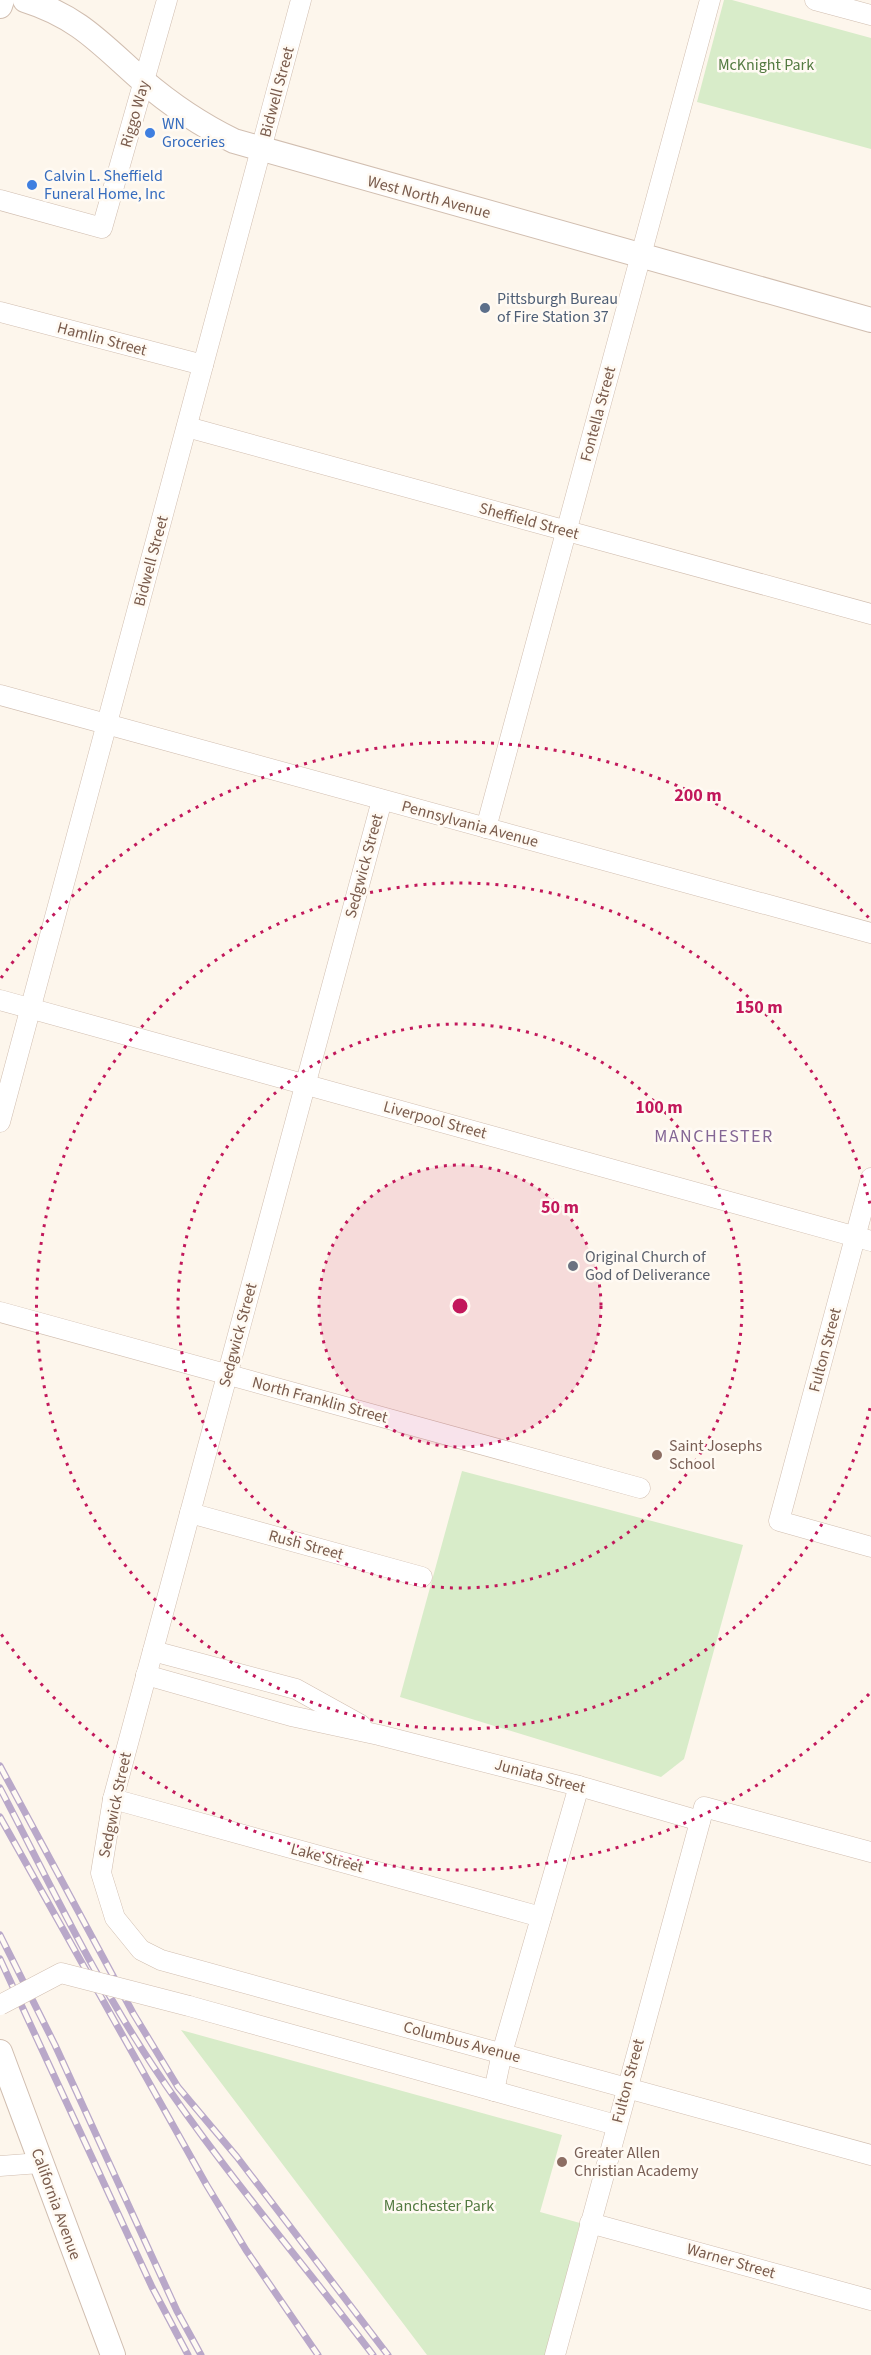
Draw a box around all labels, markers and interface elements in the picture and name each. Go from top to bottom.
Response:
street label: Bidwell Street [254,44,300,140]
park label: McKnight Park [718,54,814,76]
street label: Riggo Way [115,77,155,150]
place label: WN Groceries [162,113,225,153]
marker: WN Groceries [143,126,157,140]
place label: Calvin L. Sheffield Funeral Home, Inc [44,165,165,205]
street label: West North Avenue [365,170,493,224]
marker: Calvin L. Sheffield Funeral Home, Inc [25,178,39,192]
place label: Pittsburgh Bureau of Fire Station 37 [497,288,618,328]
marker: Pittsburgh Bureau of Fire Station 37 [478,301,492,315]
street label: Hamlin Street [55,316,150,362]
street label: Fontella Street [575,363,621,464]
street label: Sheffield Street [477,497,582,545]
street label: Bidwell Street [128,513,174,609]
text: 200 m [674,783,722,808]
street label: Pennsylvania Avenue [399,795,541,853]
street label: Sedgwick Street [339,811,389,921]
text: 150 m [735,995,783,1020]
text: 100 m [635,1095,683,1120]
street label: Liverpool Street [381,1096,490,1145]
district label: MANCHESTER [654,1124,774,1149]
text: 50 m [541,1195,579,1220]
place label: Original Church of God of Deliverance [585,1246,710,1286]
marker: Original Church of God of Deliverance [566,1259,580,1273]
street label: Sedgwick Street [213,1280,263,1390]
centre of rings [450,1296,470,1316]
street label: Fulton Street [803,1305,847,1395]
street label: North Franklin Street [250,1371,391,1429]
place label: Saint Josephs School [669,1435,762,1475]
marker: Saint Josephs School [650,1448,664,1462]
street label: Rush Street [266,1524,346,1566]
street label: Sedgwick Street [93,1750,137,1860]
street label: Juniata Street [492,1753,588,1799]
street label: Lake Street [288,1838,366,1878]
street label: Columbus Avenue [401,2016,523,2068]
street label: Fulton Street [606,2036,650,2126]
place label: Greater Allen Christian Academy [574,2142,699,2182]
street label: California Avenue [26,2145,86,2263]
marker: Greater Allen Christian Academy [555,2155,569,2169]
park label: Manchester Park [384,2195,494,2217]
street label: Warner Street [684,2238,779,2284]

